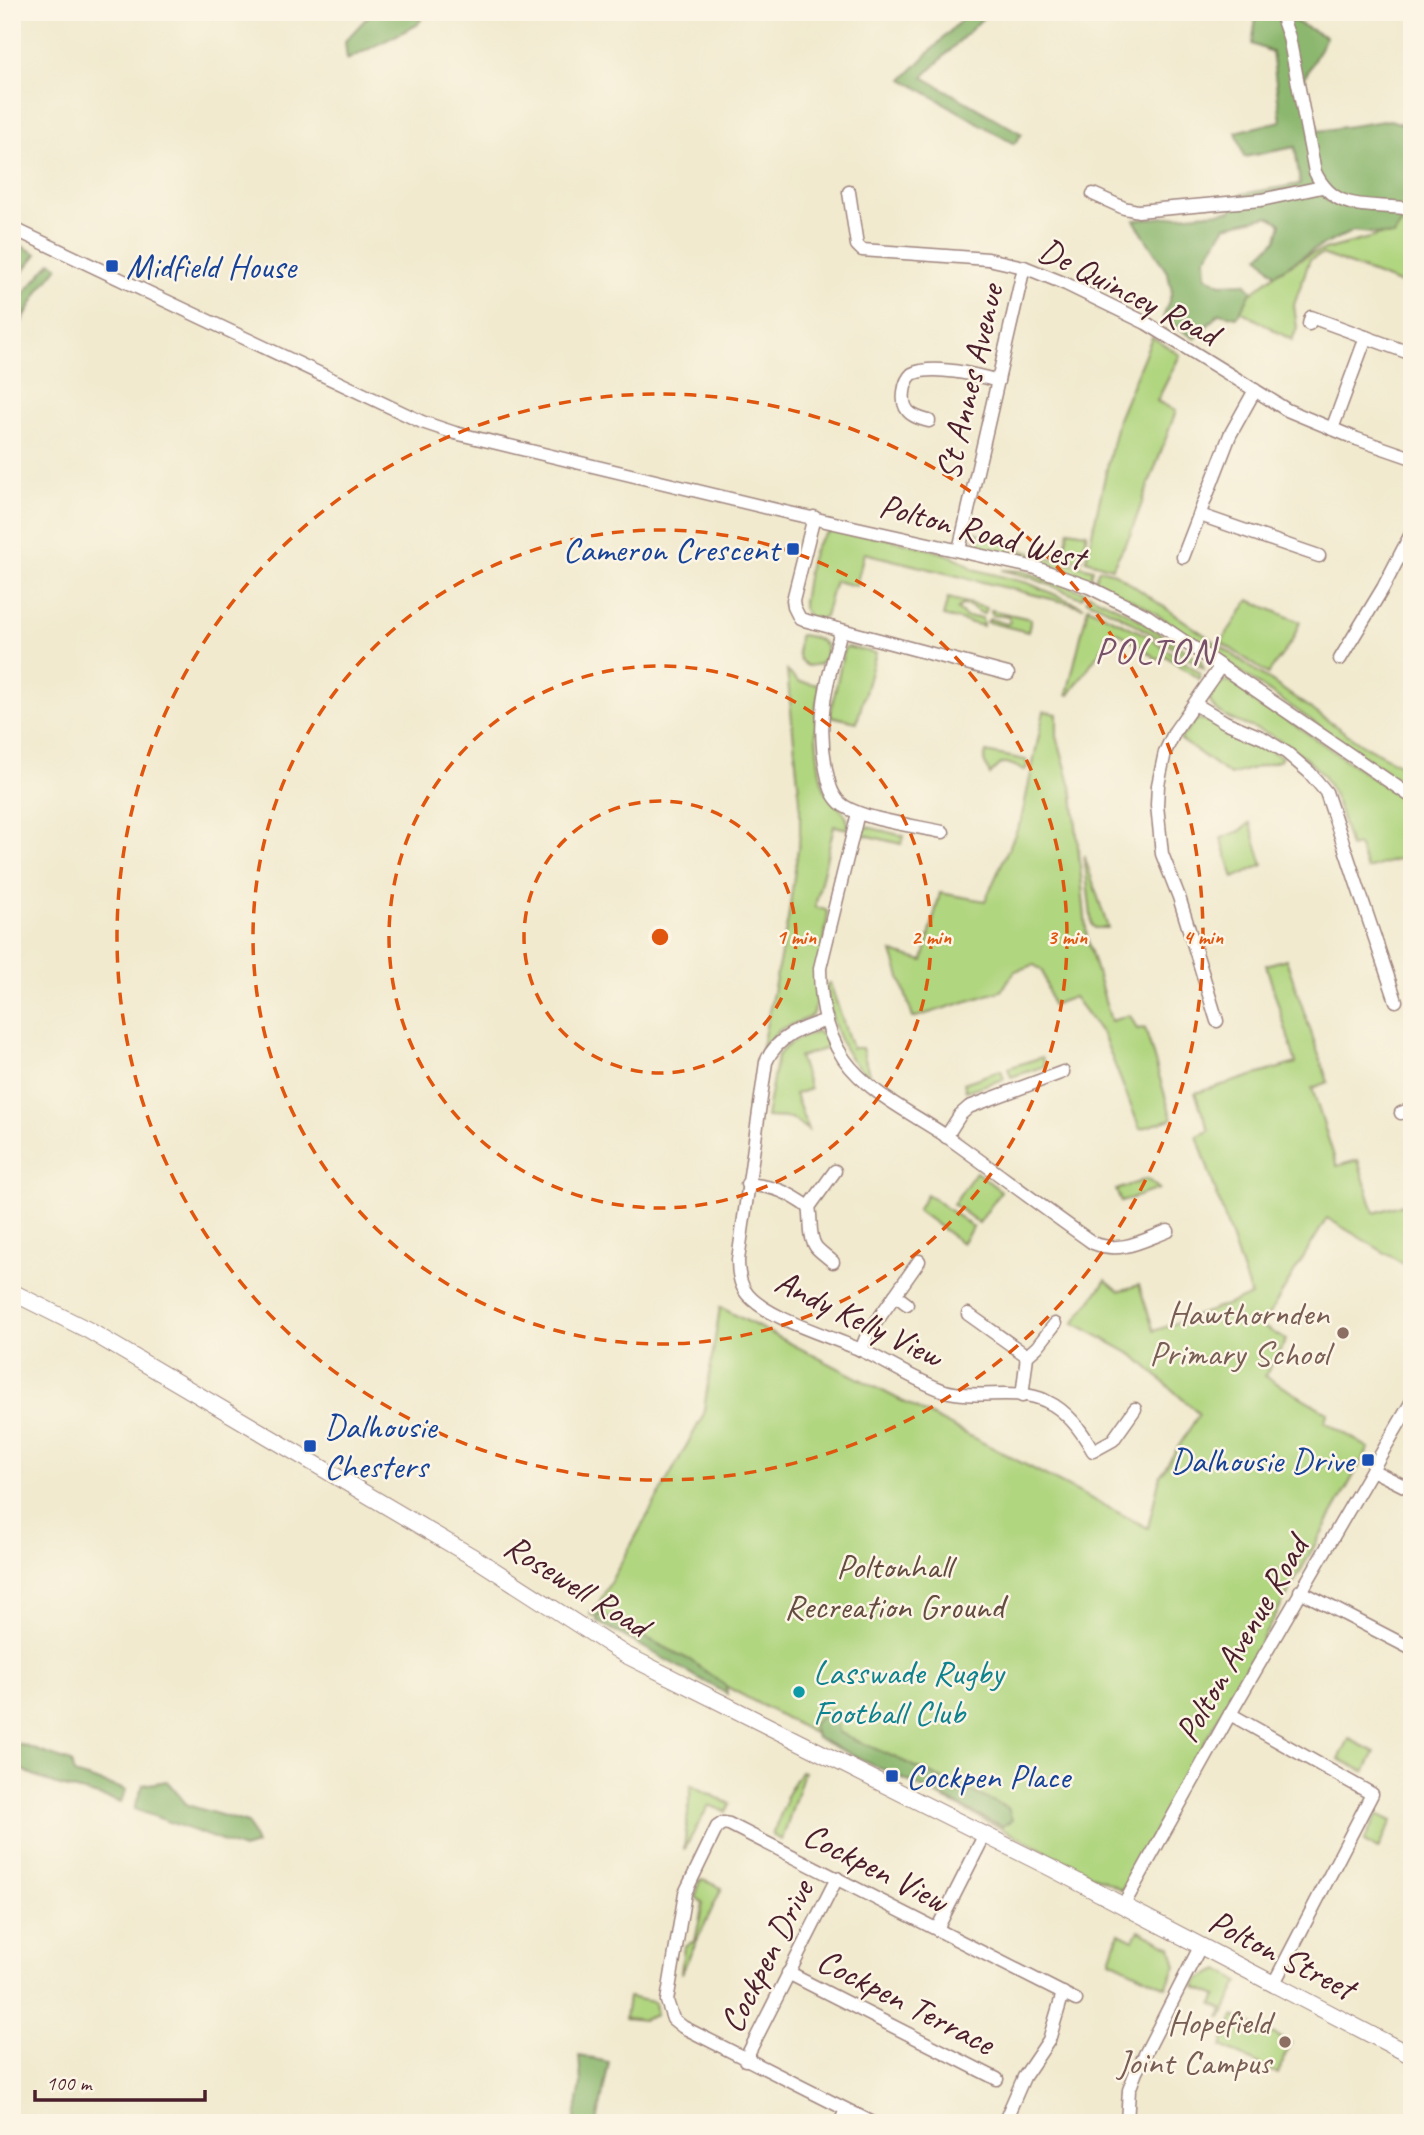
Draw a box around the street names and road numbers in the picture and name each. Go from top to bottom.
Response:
street label: De Quincey Road [1031,227,1231,358]
street label: St Annes Avenue [925,277,1014,484]
street label: Polton Road West [875,483,1093,582]
street label: Andy Kelly View [768,1259,952,1379]
street label: Rosewell Road [496,1523,662,1650]
street label: Polton Avenue Road [1164,1524,1321,1750]
street label: Cockpen View [796,1812,958,1924]
street label: Cockpen Drive [709,1870,825,2040]
street label: Polton Street [1201,1899,1366,2012]
street label: Cockpen Terrace [810,1938,1004,2066]

